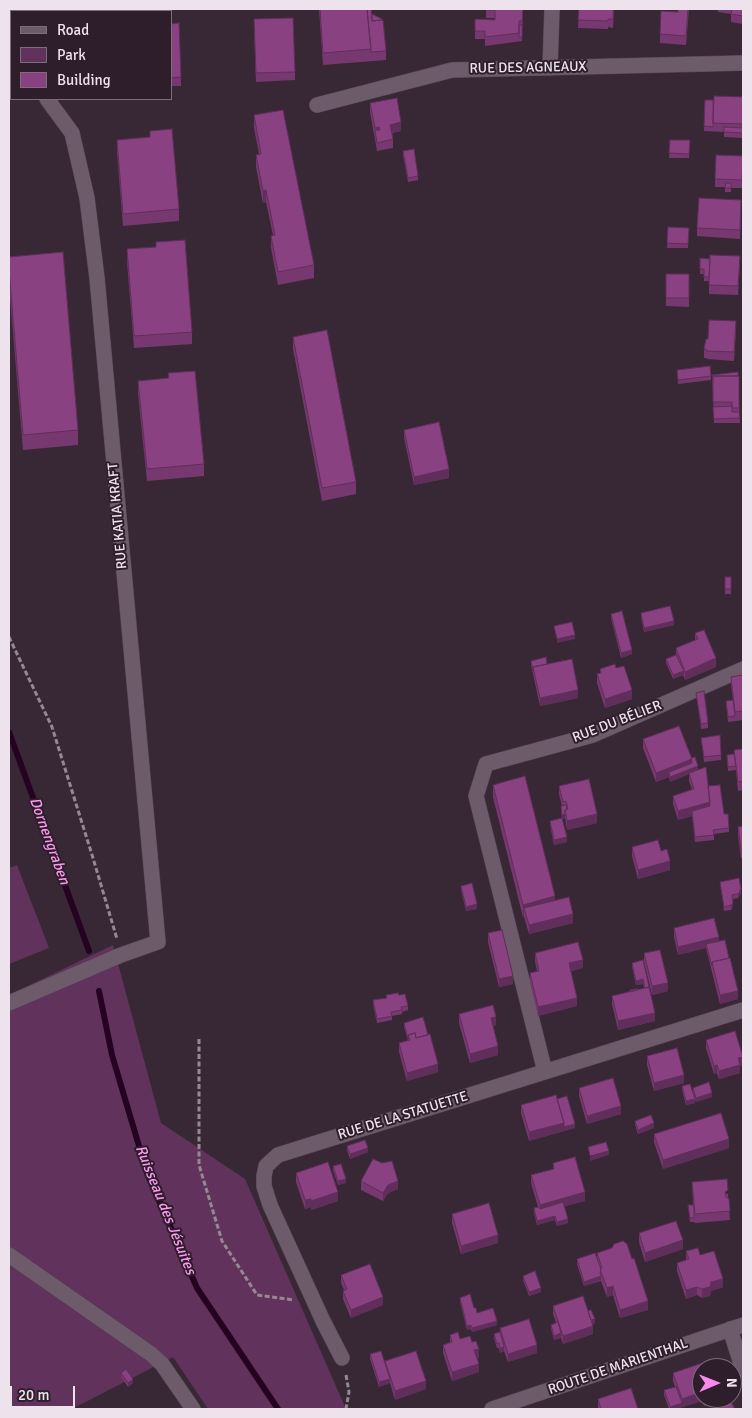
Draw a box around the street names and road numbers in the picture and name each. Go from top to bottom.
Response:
street label: RUE DES AGNEAUX [469,59,587,77]
street label: RUE KATIA KRAFT [105,462,131,570]
street label: RUE DU BÉLIER [570,697,664,747]
street label: RUE DE LA STATUETTE [336,1088,470,1144]
street label: ROUTE DE MARIENTHAL [546,1335,690,1399]

